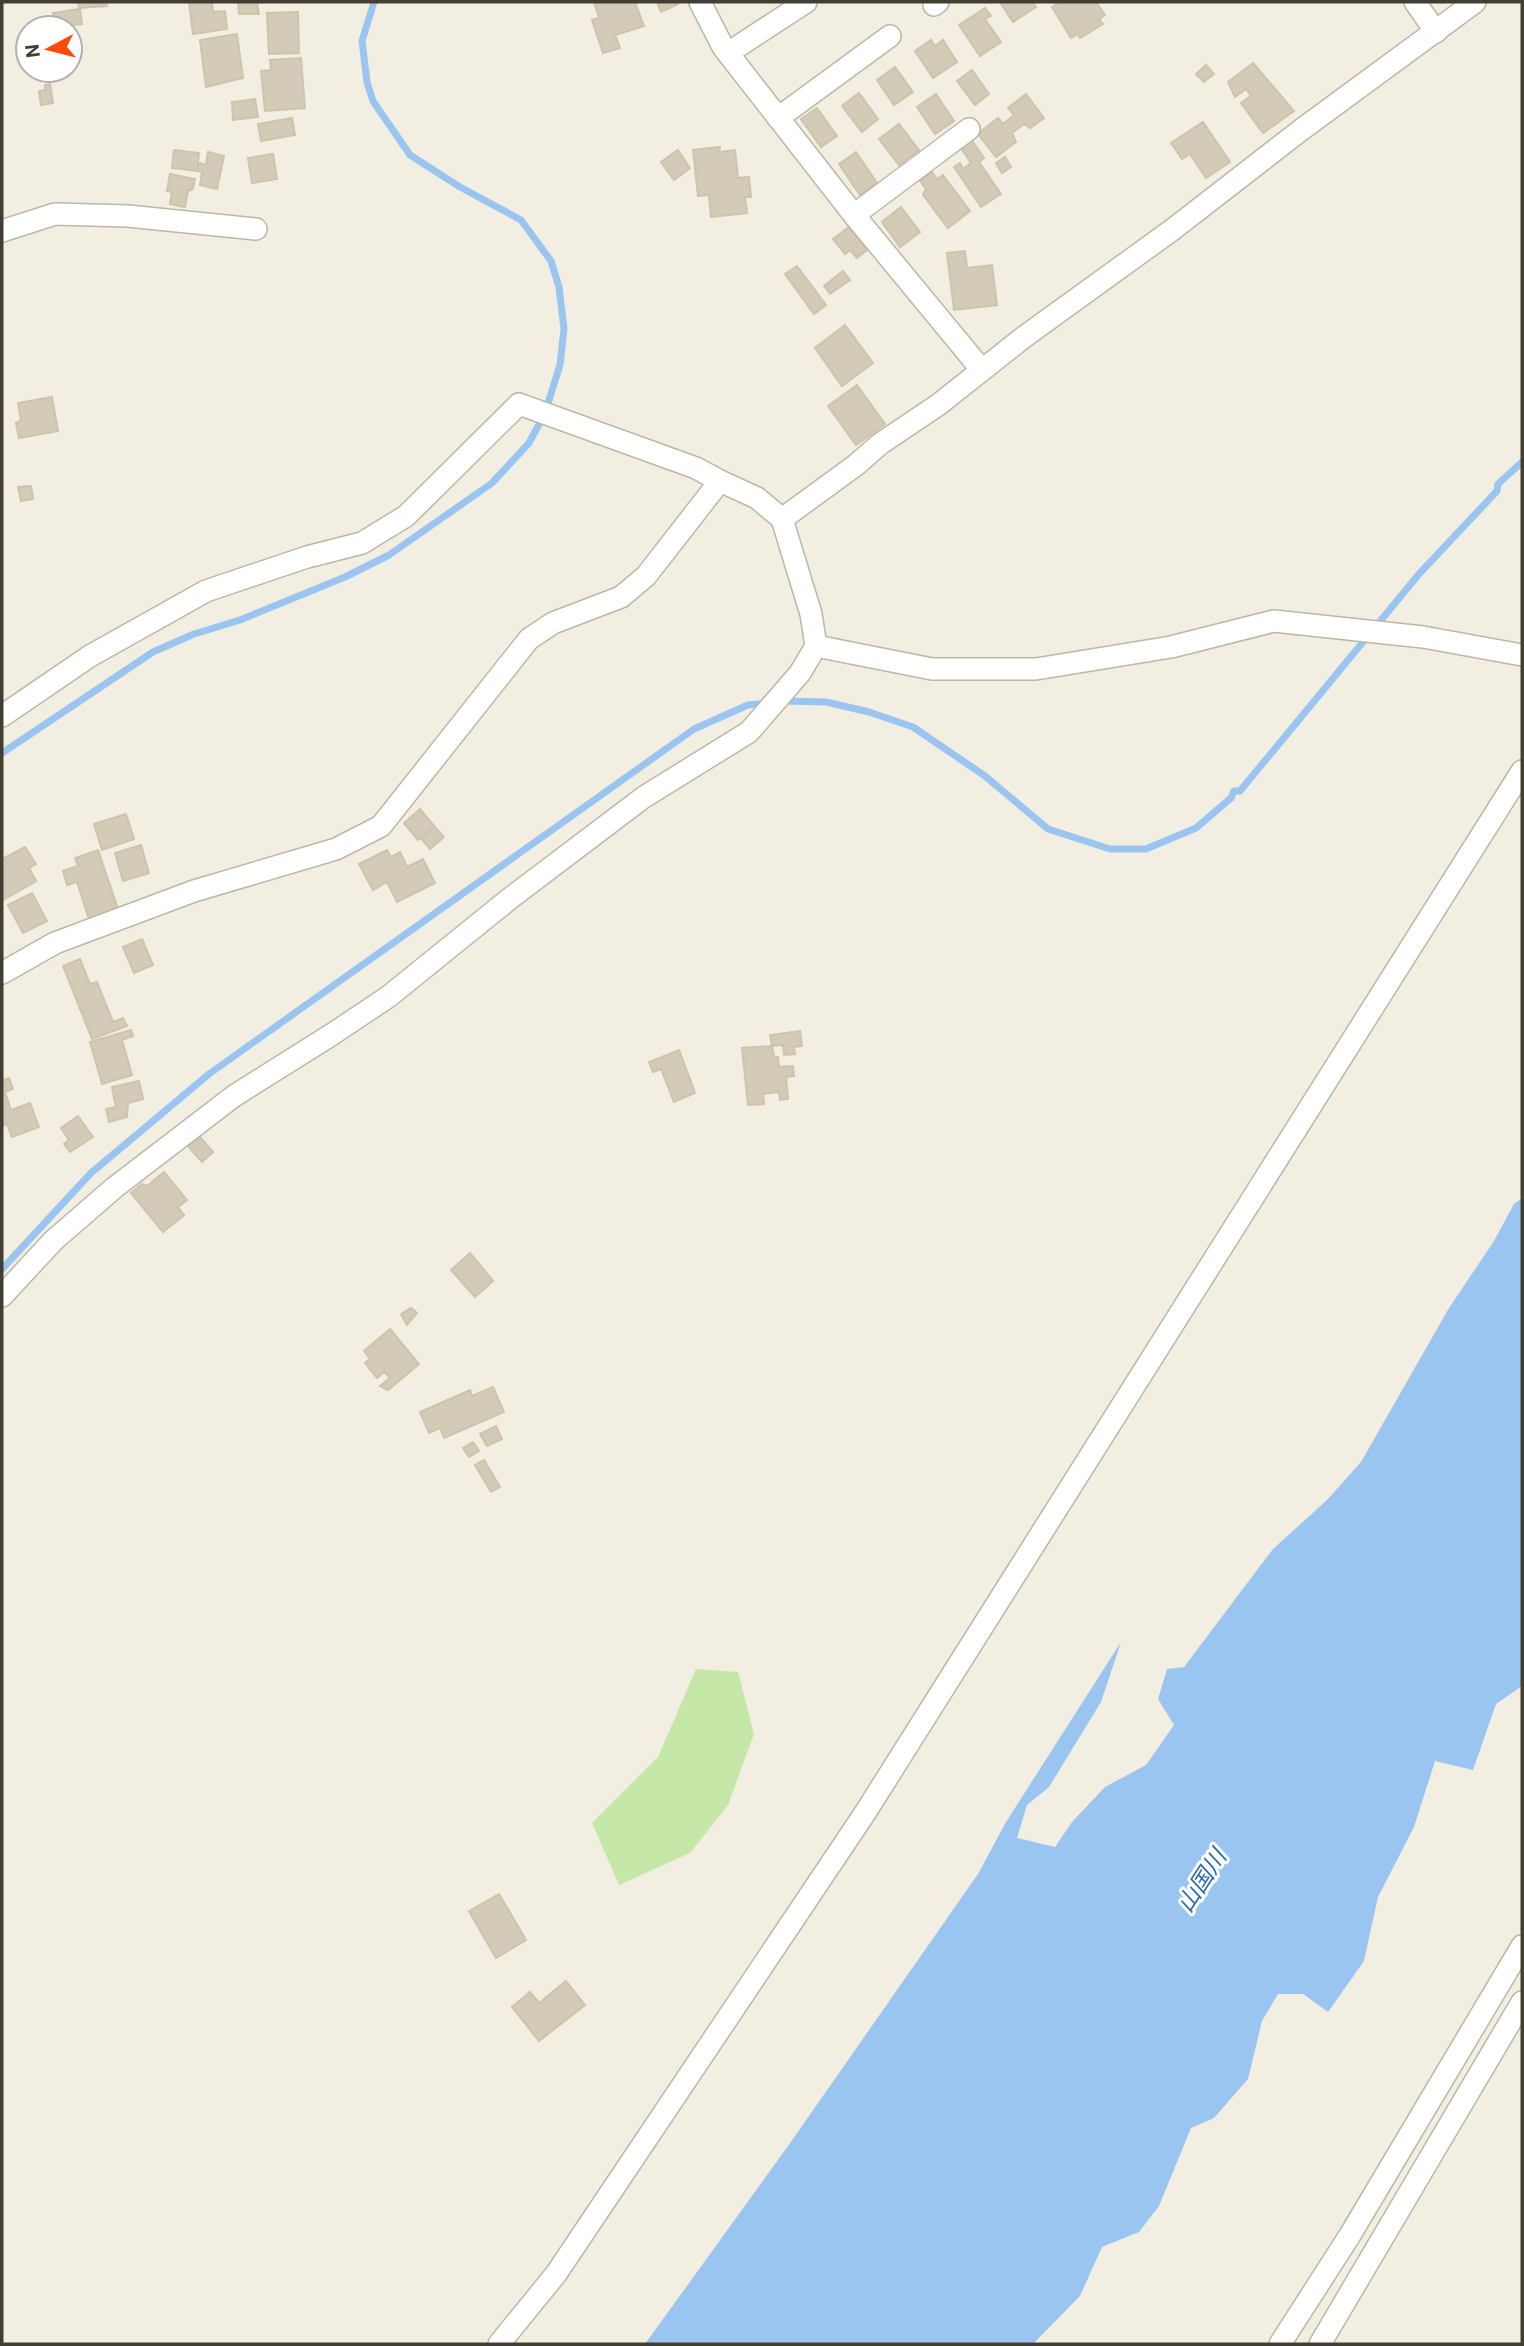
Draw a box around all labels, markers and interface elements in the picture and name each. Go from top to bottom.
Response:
north arrow [14,14,84,84]
text: N [20,43,45,59]
water label: 山国川 [1172,1842,1234,1917]

